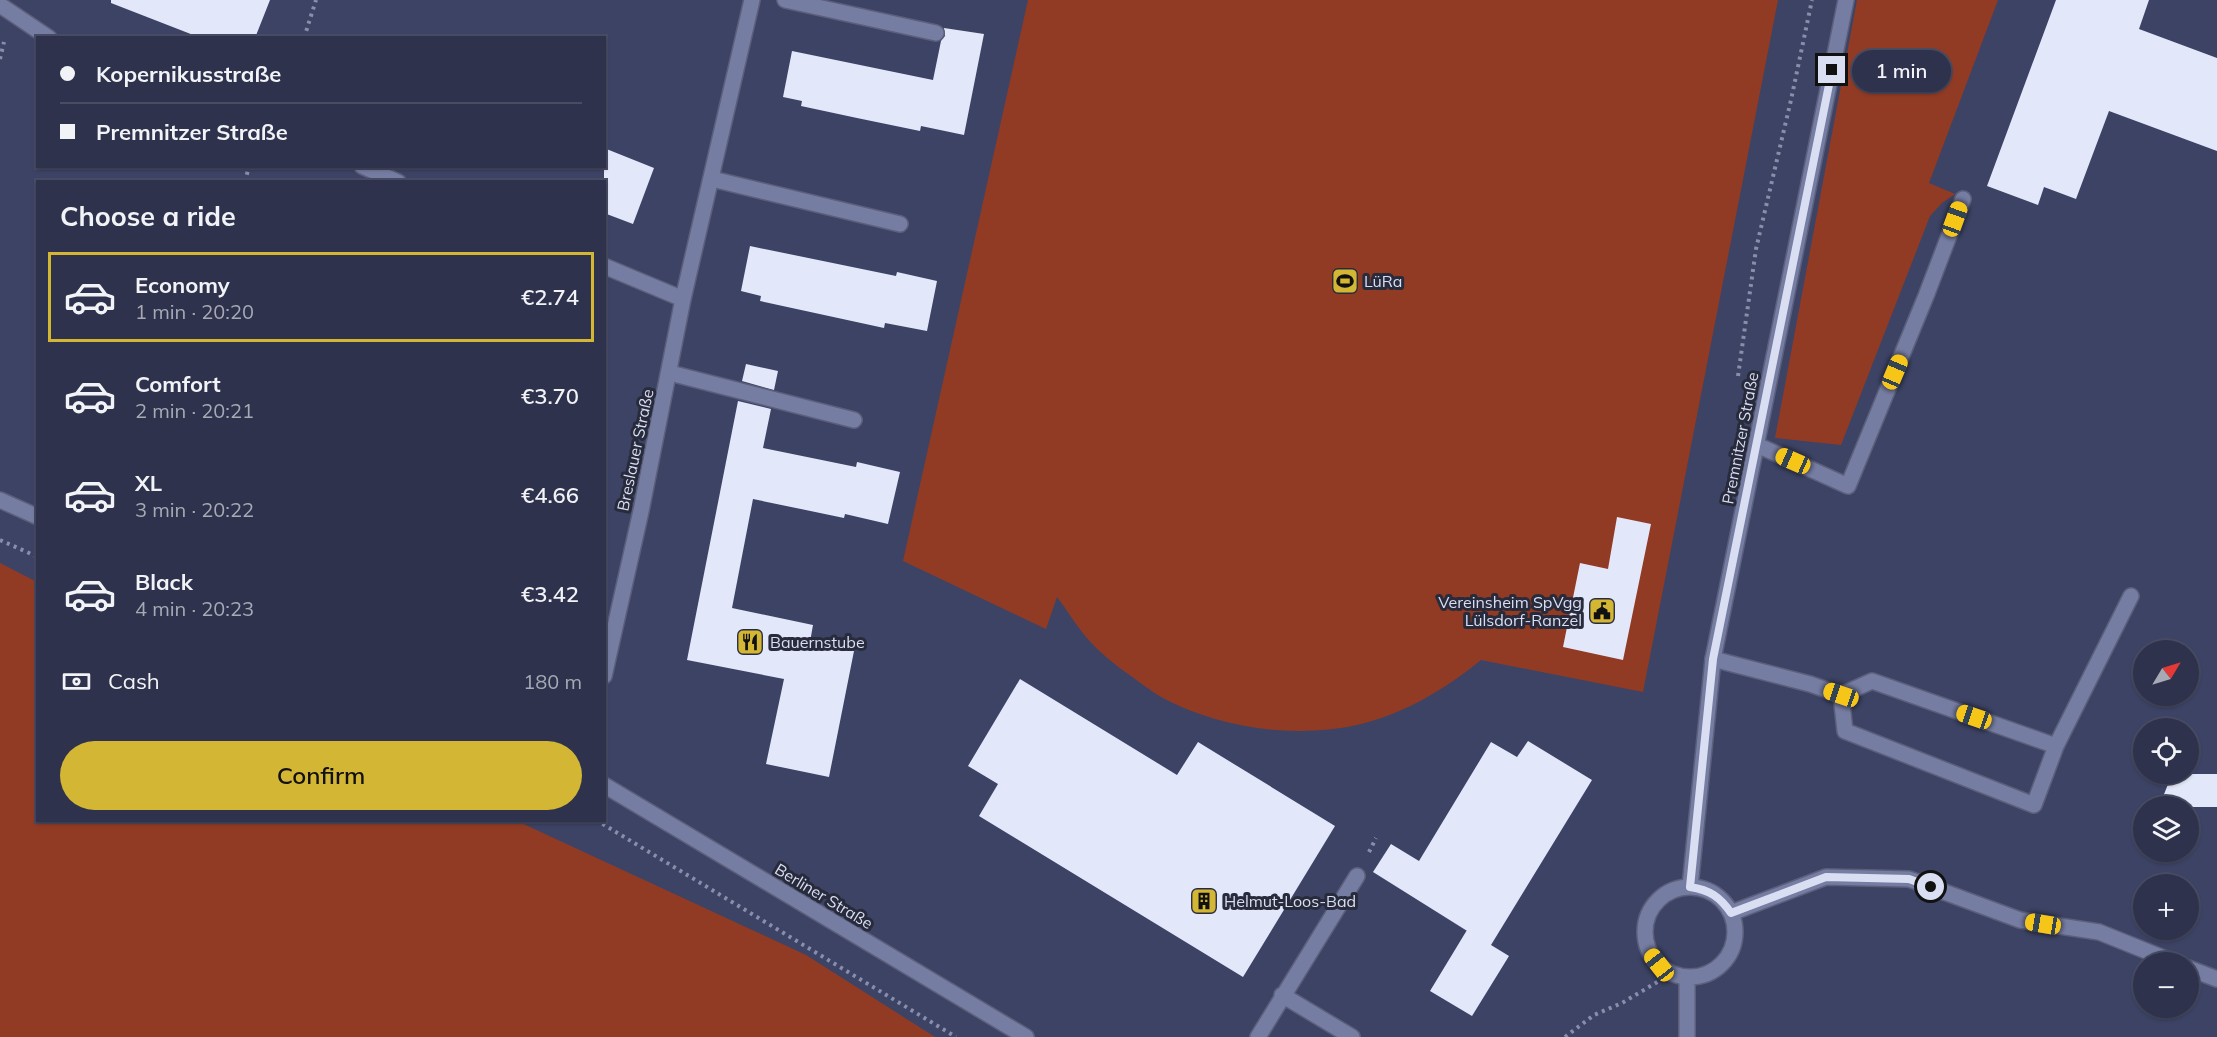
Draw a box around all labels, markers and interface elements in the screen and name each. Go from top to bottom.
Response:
callout: 1 min [1853,49,1952,91]
route end [1818,56,1845,83]
text: 1 min [1876,58,1927,83]
text: Kopernikusstraße [96,60,281,88]
text: Premnitzer Straße [96,118,288,146]
text: Choose a ride [60,199,236,233]
car [1940,199,1970,239]
sports icon: LüRa [1330,266,1360,296]
icon: car [63,270,117,324]
text: Economy [135,271,230,299]
place label: LüRa [1364,271,1402,291]
text: €2.74 [521,283,579,311]
text: 1 min · 20:20 [135,299,254,324]
car [1880,352,1910,392]
icon: car [63,369,117,423]
text: Comfort [135,370,221,398]
street label: Premnitzer Straße [1717,370,1763,506]
text: €3.70 [521,382,579,410]
street label: Breslauer Straße [612,387,658,513]
text: 2 min · 20:21 [135,398,254,423]
car [1773,445,1813,477]
icon: car [63,468,117,522]
text: XL [135,469,162,497]
text: €4.66 [521,481,579,509]
text: 3 min · 20:22 [135,497,254,522]
icon: car [63,567,117,621]
text: Black [135,568,193,596]
text: €3.42 [521,580,579,608]
place label: Vereinsheim SpVgg Lülsdorf-Ranzel [1438,592,1582,630]
text: 4 min · 20:23 [135,596,254,621]
public building icon: Vereinsheim SpVgg Lülsdorf-Ranzel [1587,596,1617,626]
restaurant icon: Bauernstube [735,627,765,657]
place label: Bauernstube [770,632,865,652]
north arrow [2133,640,2199,706]
map controls [2133,640,2199,1018]
icon: cash [60,665,93,698]
text: Cash [108,667,160,695]
text: 180 m [523,669,582,694]
car [1821,681,1861,709]
car [1954,703,1994,731]
button: locate [2133,718,2199,784]
button: Confirm [60,741,582,810]
button: layers [2133,796,2199,862]
street label: Berliner Straße [771,859,877,933]
route start [1917,873,1944,900]
button: + [2133,874,2199,940]
building icon: Helmut-Loos-Bad [1189,886,1219,916]
place label: Helmut-Loos-Bad [1224,891,1356,911]
car [2024,912,2062,936]
car [1641,945,1677,985]
button: − [2133,952,2199,1018]

